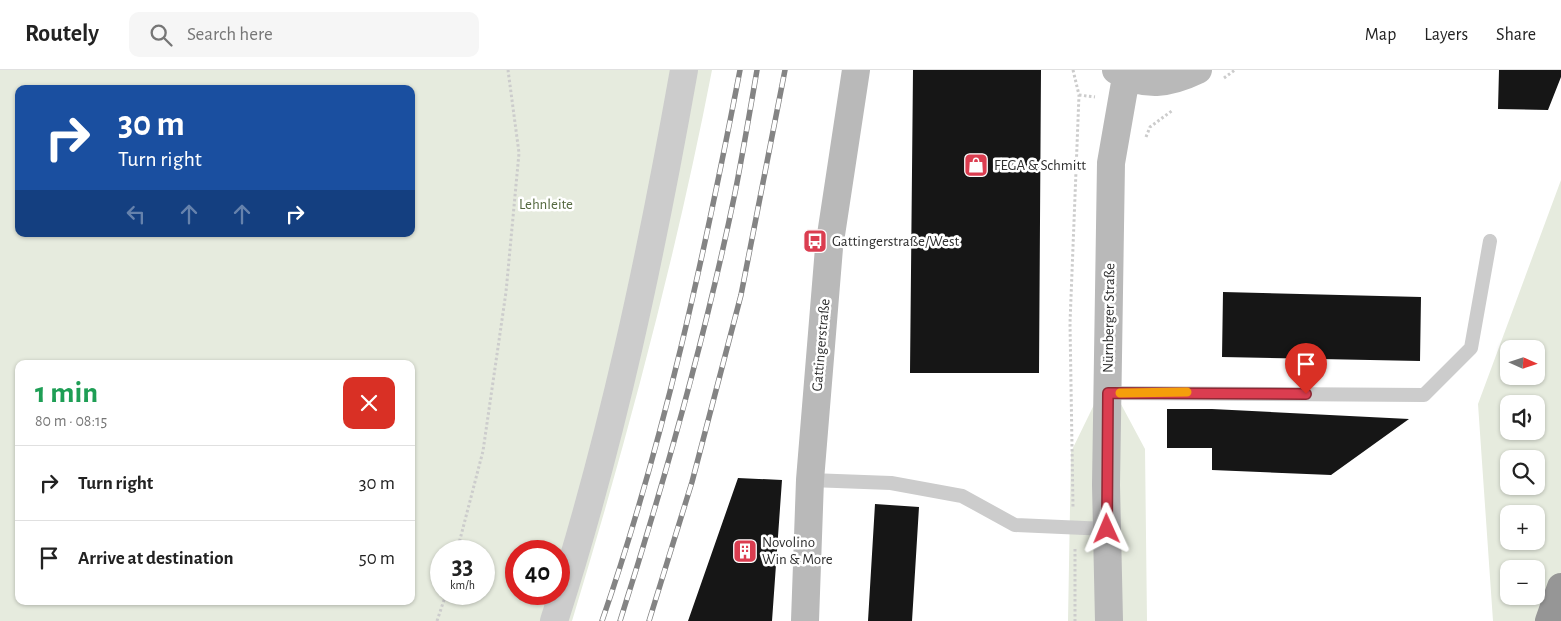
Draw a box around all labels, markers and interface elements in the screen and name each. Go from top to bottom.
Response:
search box [129,12,479,57]
icon: search [147,21,175,49]
text: Routely [25,22,99,46]
text: Search here [187,25,273,44]
text: Map [1365,26,1396,44]
text: Layers [1424,26,1468,44]
text: Share [1496,26,1536,44]
icon: right [35,105,100,170]
text: 30 m [118,107,185,142]
text: Turn right [118,148,202,170]
shop icon: FEGA & Schmitt [963,152,989,178]
place label: FEGA & Schmitt [994,158,1086,173]
park label: Lehnleite [519,197,573,212]
icon: left [122,200,150,228]
icon: ahead [175,200,203,228]
icon: ahead [228,200,256,228]
icon: right [281,200,309,228]
bus stop icon: Gattingerstraße/West [802,228,828,254]
place label: Gattingerstraße/West [832,234,959,249]
street label: Nürnberger Straße [1101,263,1117,373]
street label: Gattingerstraße [809,298,833,392]
north arrow [1500,340,1545,385]
map controls [1500,340,1545,605]
pin [1285,343,1327,394]
icon: arrive [1292,350,1320,378]
button: close [343,377,395,429]
text: 1 min [35,378,98,408]
button: sound [1500,395,1545,440]
text: 80 m · 08:15 [35,413,107,429]
button: search [1500,450,1545,495]
icon: right [35,469,63,497]
text: Turn right [78,474,153,493]
text: 30 m [359,474,395,493]
position arrow [1080,502,1132,554]
button: + [1500,505,1545,550]
place label: Novolino Win & More [762,535,833,567]
building icon: Novolino Win & More [732,538,758,564]
speed limit sign: 40 [505,540,570,605]
icon: arrive [35,544,63,572]
text: Arrive at destination [78,549,234,568]
text: 50 m [359,549,395,568]
text: 33 [452,554,473,579]
button: − [1500,560,1545,605]
text: km/h [450,579,475,591]

